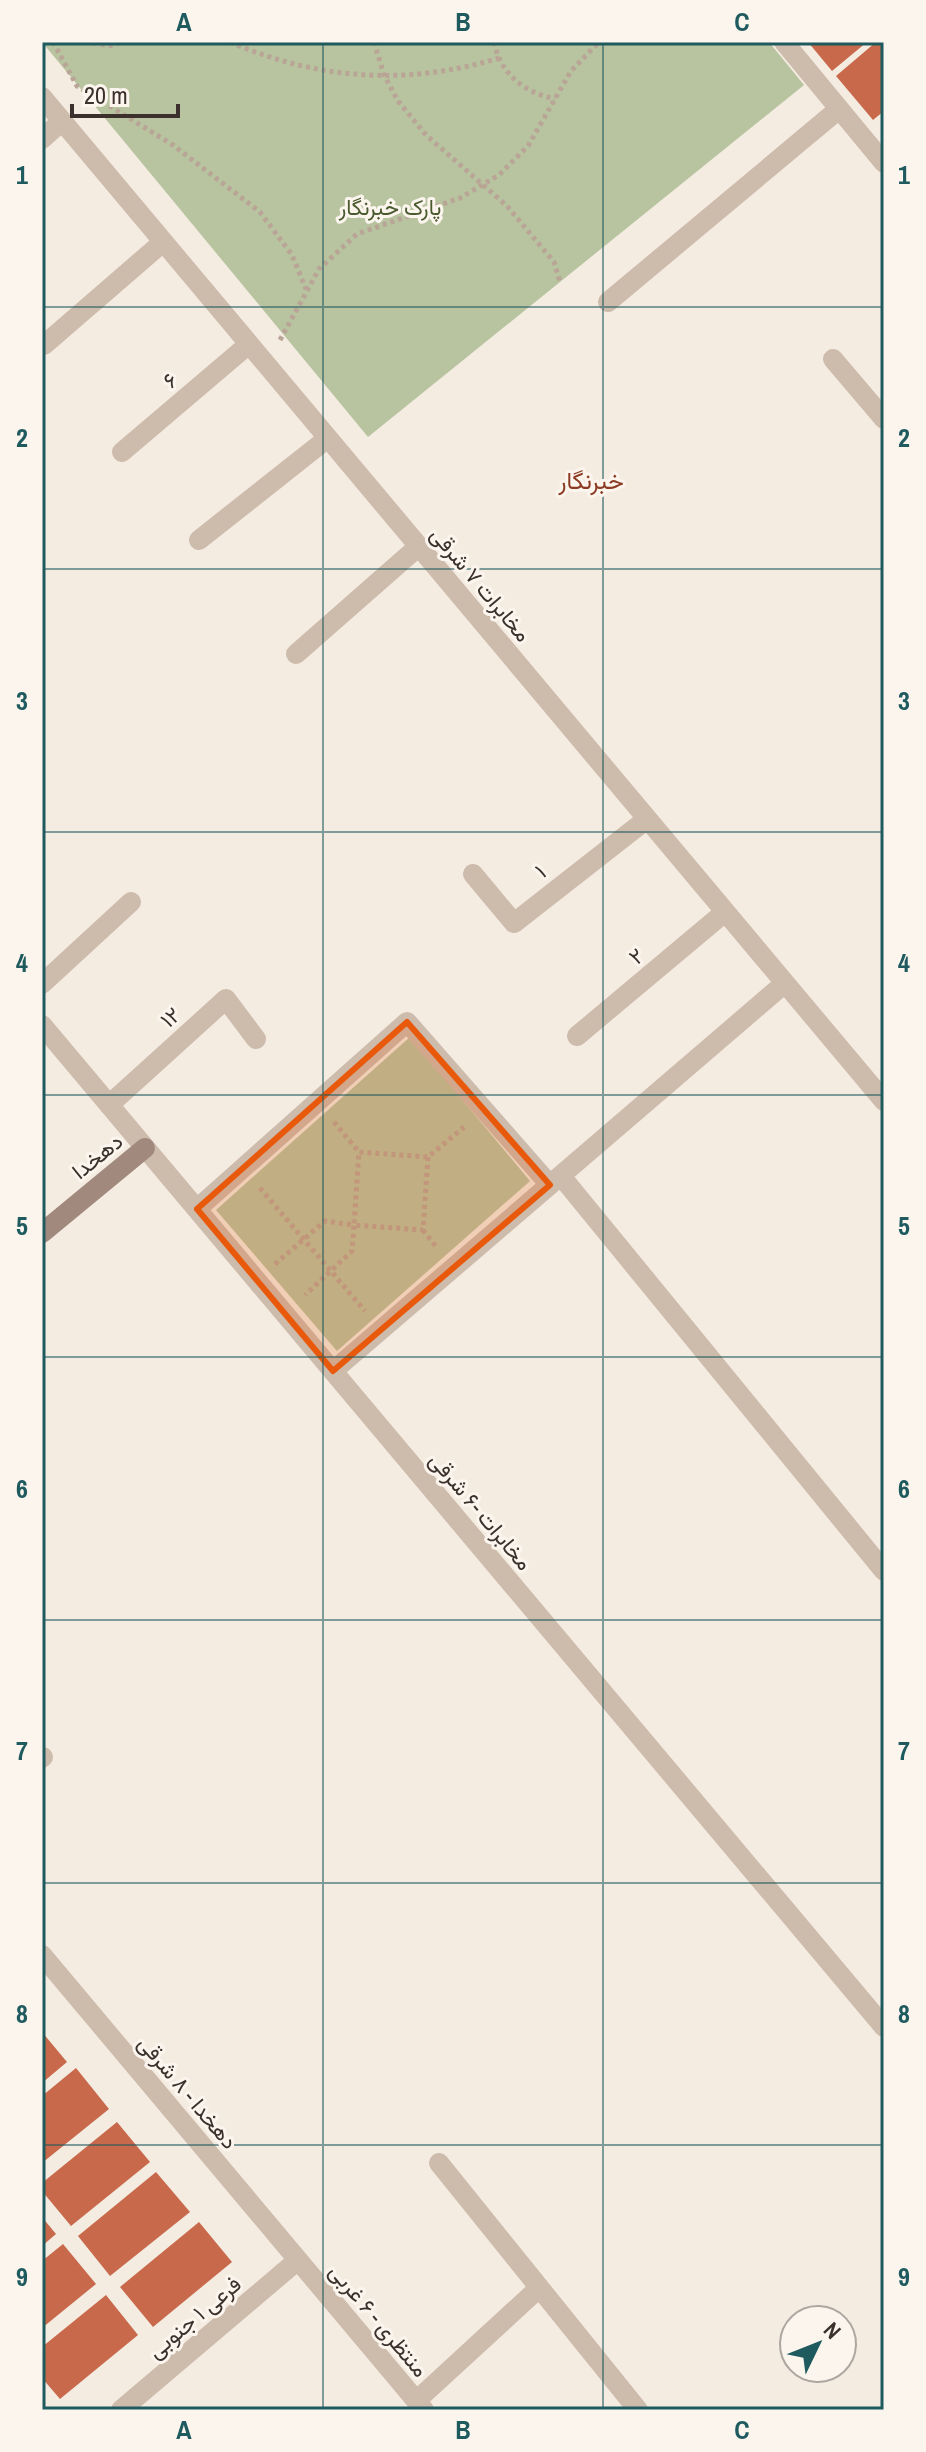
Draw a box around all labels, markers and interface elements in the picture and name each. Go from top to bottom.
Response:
text: A [176,4,192,39]
text: B [455,4,471,39]
text: C [734,4,750,39]
scale bar [72,68,178,118]
text: 20 m [84,79,128,111]
text: 1 [16,157,28,192]
text: 1 [898,157,910,192]
park label: پارک خبرنگار [338,192,441,222]
street label: ۶ [156,365,184,395]
text: 2 [16,420,28,455]
text: 2 [898,420,910,455]
district label: خبرنگار [557,464,624,496]
street label: مخابرات ۷ شرقی [424,520,538,648]
text: 3 [16,683,28,718]
text: 3 [898,683,910,718]
street label: ۱ [528,857,552,885]
street label: ۲ [622,941,650,971]
text: 4 [16,945,28,980]
text: 4 [898,945,910,980]
street label: ۱۲ [153,1000,187,1034]
street label: دهخدا [65,1126,129,1186]
text: 5 [16,1208,28,1243]
text: 5 [898,1208,910,1243]
street label: مخابرات -۶ شرقی [423,1446,539,1576]
text: 6 [16,1471,28,1506]
text: 6 [898,1471,910,1506]
text: 7 [16,1733,28,1768]
text: 7 [898,1733,910,1768]
text: 8 [16,1996,28,2031]
text: 8 [898,1996,910,2031]
street label: دهخدا - ۸ شرقی [131,2029,245,2155]
street label: منتظری - ۶ غربی [323,2257,435,2383]
text: 9 [16,2259,28,2294]
text: 9 [898,2259,910,2294]
street label: فرعی ۱ جنوبی [141,2269,247,2365]
north arrow [778,2304,858,2384]
text: N [817,2315,848,2345]
text: A [176,2412,192,2447]
text: B [455,2412,471,2447]
text: C [734,2412,750,2447]

